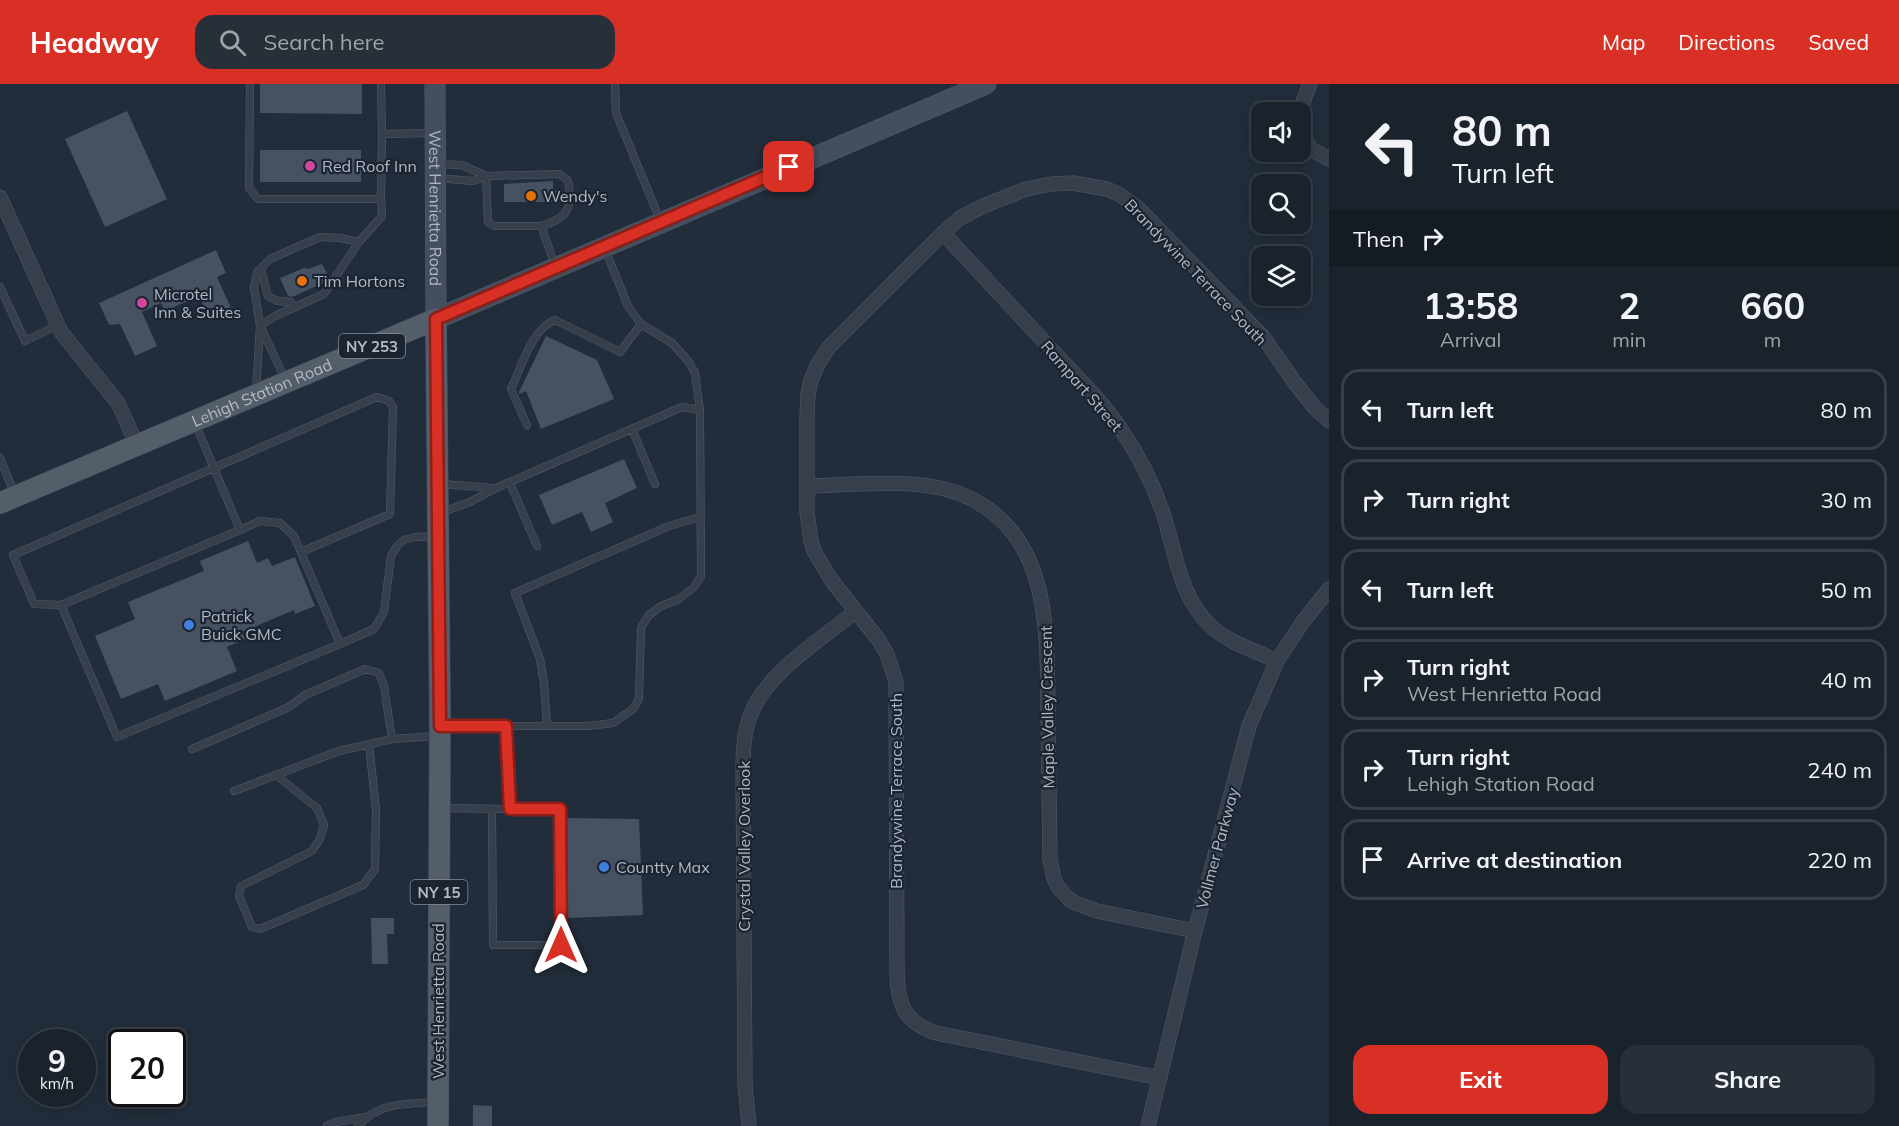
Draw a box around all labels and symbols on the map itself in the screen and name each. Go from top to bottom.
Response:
street label: West Henrietta Road [425,130,446,286]
pin [763,141,814,192]
place label: Red Roof Inn [322,156,417,176]
marker: Red Roof Inn [303,159,317,173]
place label: Wendy's [543,186,608,206]
marker: Wendy's [524,189,538,203]
street label: Brandywine Terrace South [1121,195,1271,349]
place label: Tim Hortons [314,271,405,291]
marker: Tim Hortons [295,274,309,288]
place label: Microtel Inn & Suites [154,284,241,322]
marker: Microtel Inn & Suites [135,296,149,310]
road number: NY 253 [339,334,405,358]
street label: Rampart Street [1037,336,1127,436]
street label: Lehigh Station Road [189,354,335,431]
place label: Patrick Buick GMC [201,606,282,644]
marker: Patrick Buick GMC [182,618,196,632]
street label: Maple Valley Crescent [1036,625,1058,789]
street label: Brandywine Terrace South [886,693,906,889]
street label: Crystal Valley Overlook [734,760,754,931]
street label: Vollmer Parkway [1191,785,1243,911]
place label: Countty Max [616,857,710,877]
marker: Countty Max [597,860,611,874]
road number: NY 15 [410,880,468,904]
position arrow [529,913,593,977]
street label: West Henrietta Road [428,923,448,1079]
speed limit sign: 20 [108,1029,186,1107]

